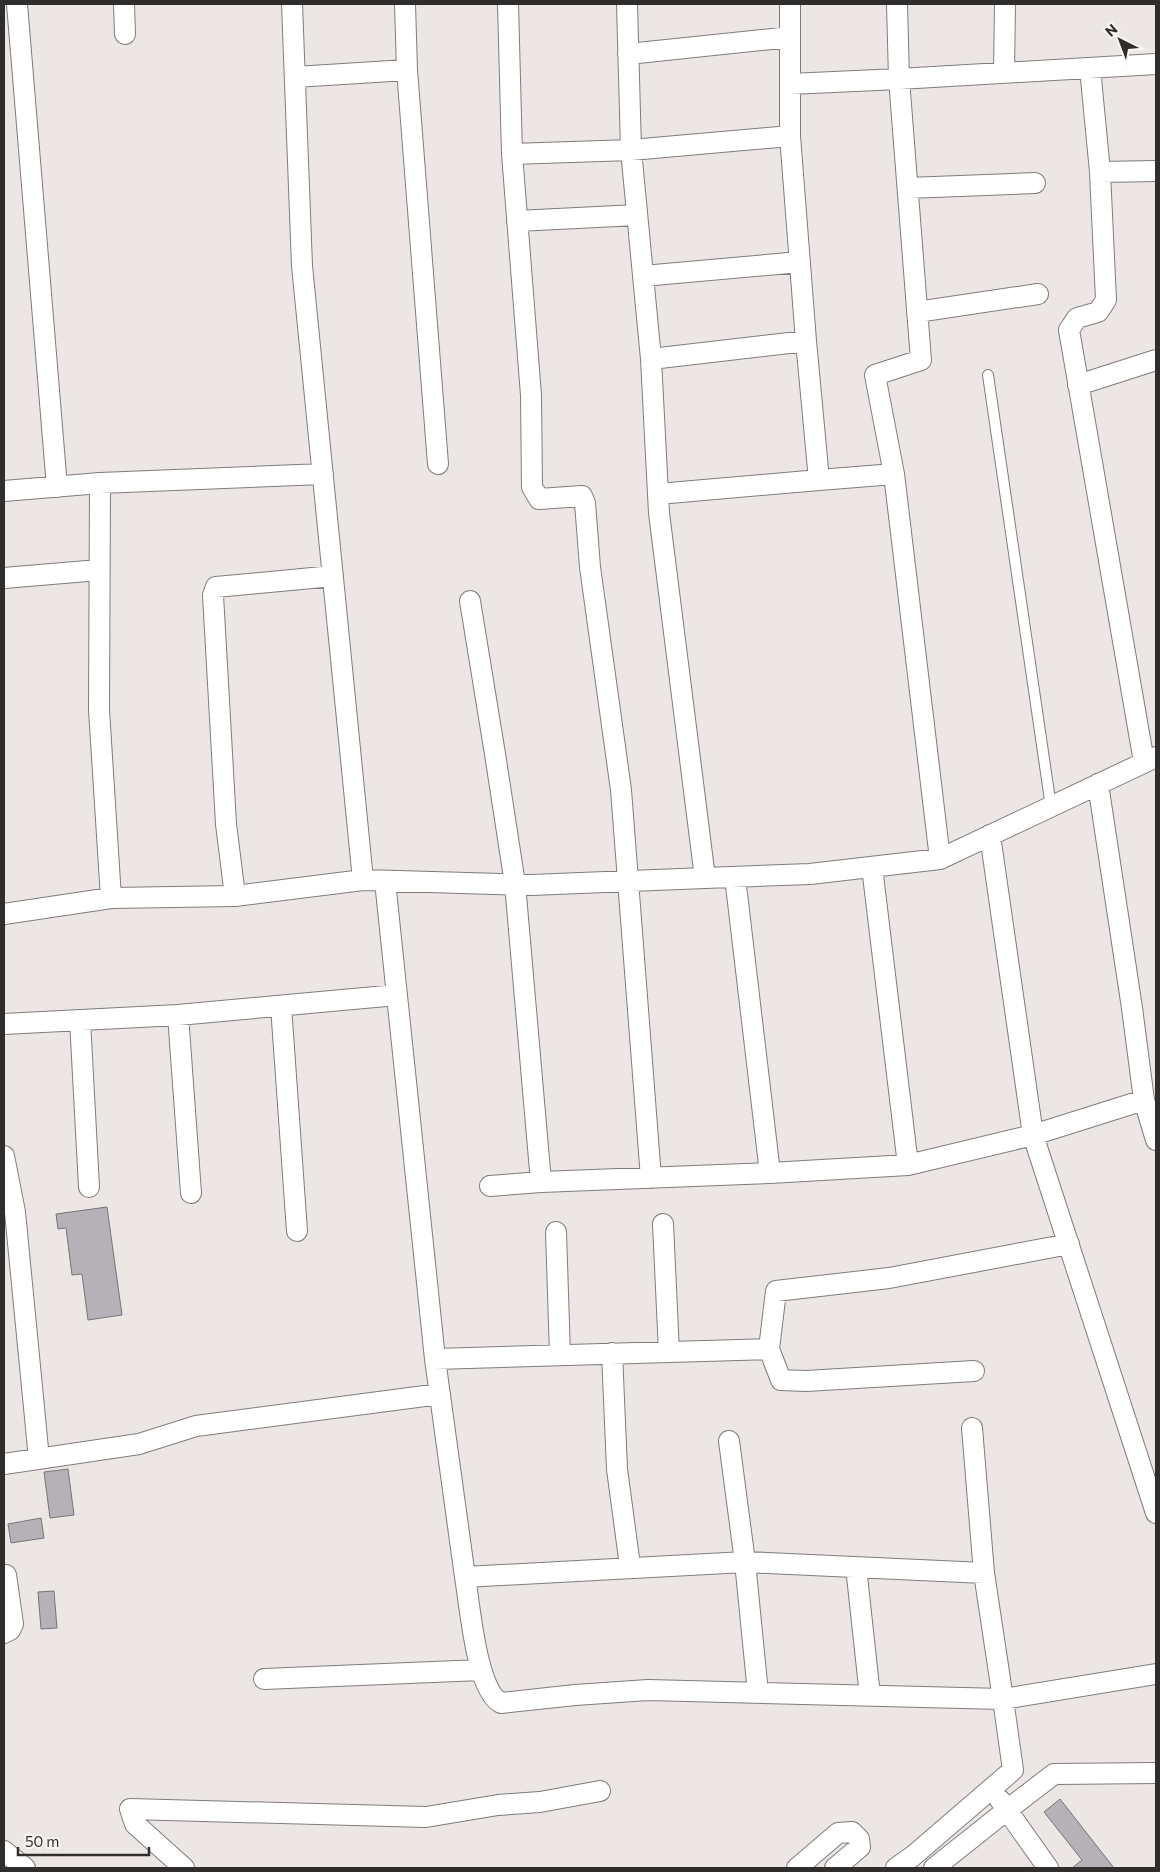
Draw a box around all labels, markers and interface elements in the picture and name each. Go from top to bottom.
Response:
north arrow [1095,15,1145,65]
text: N [1101,20,1121,40]
scale bar [18,1824,149,1856]
text: 50 m [25,1832,59,1850]

